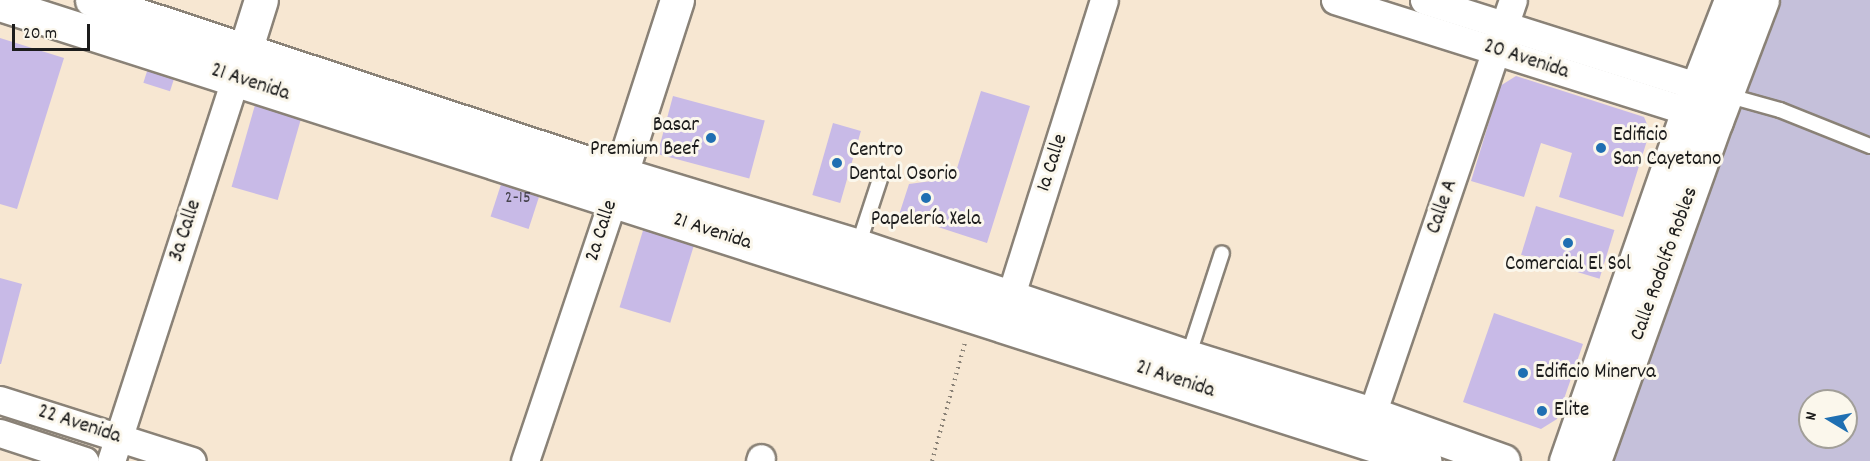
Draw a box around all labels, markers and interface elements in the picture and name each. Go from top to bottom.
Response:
scale bar [15,12,93,50]
text: 20 m [23,22,57,47]
street label: 20 Avenida [1480,34,1572,86]
street label: 21 Avenida [207,58,293,108]
place label: Basar Premium Beef [590,113,699,163]
place label: Edificio San Cayetano [1613,123,1721,173]
marker: Basar Premium Beef [704,131,718,145]
street label: 1a Calle [1032,131,1074,195]
place label: Centro Dental Osorio [849,138,957,188]
marker: Edificio San Cayetano [1594,141,1608,155]
marker: Centro Dental Osorio [830,156,844,170]
street label: Calle A [1422,177,1464,237]
street label: Calle Rodolfo Robles [1626,184,1704,344]
house number: 2-15 [505,188,531,210]
marker: Papelería Xela [919,191,933,205]
street label: 3a Calle [164,197,208,265]
street label: 2a Calle [580,197,624,265]
street label: 21 Avenida [669,207,755,257]
place label: Papelería Xela [871,207,981,233]
marker: Comercial El Sol [1561,236,1575,250]
place label: Comercial El Sol [1505,252,1631,278]
street label: 21 Avenida [1132,355,1218,405]
place label: Edificio Minerva [1535,360,1656,386]
marker: Edificio Minerva [1516,366,1530,380]
north arrow [1798,389,1858,449]
place label: Elite [1554,398,1589,424]
street label: 22 Avenida [34,400,124,450]
marker: Elite [1535,404,1549,418]
text: N [1800,410,1824,422]

